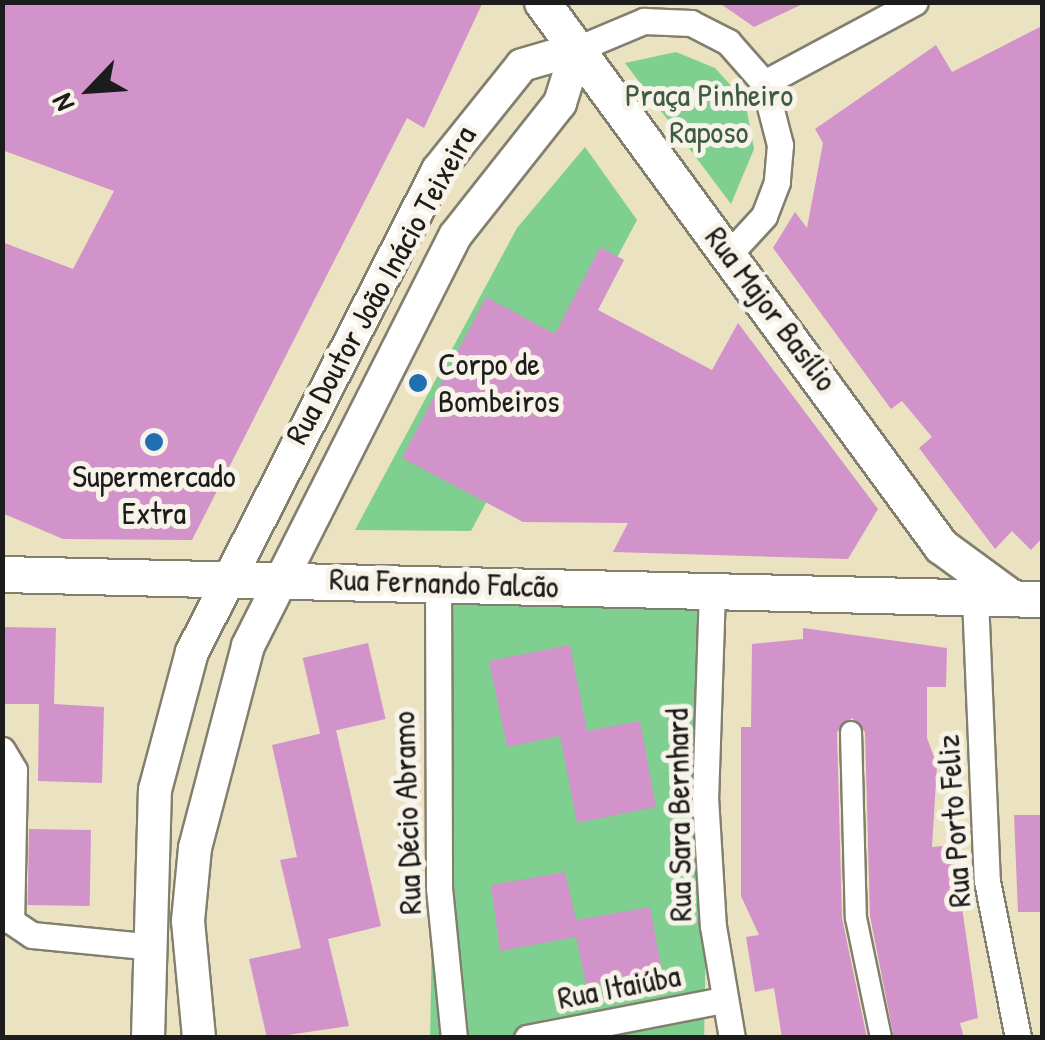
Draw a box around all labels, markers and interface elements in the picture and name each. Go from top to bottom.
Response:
north arrow [40,40,140,140]
park label: Praça Pinheiro Raposo [625,77,793,152]
text: N [42,88,83,117]
street label: Rua Doutor João Inácio Teixeira [278,119,484,451]
street label: Rua Major Basílio [697,219,845,399]
place label: Corpo de Bombeiros [438,346,560,421]
marker: Corpo de Bombeiros [407,372,429,394]
marker: Supermercado Extra [143,431,165,453]
place label: Supermercado Extra [72,458,236,533]
street label: Rua Fernando Falcão [329,560,559,606]
street label: Rua Sara Bernhard [658,708,700,922]
street label: Rua Décio Abramo [384,711,430,915]
street label: Rua Porto Feliz [929,733,979,909]
street label: Rua Itaiúba [554,956,684,1018]

